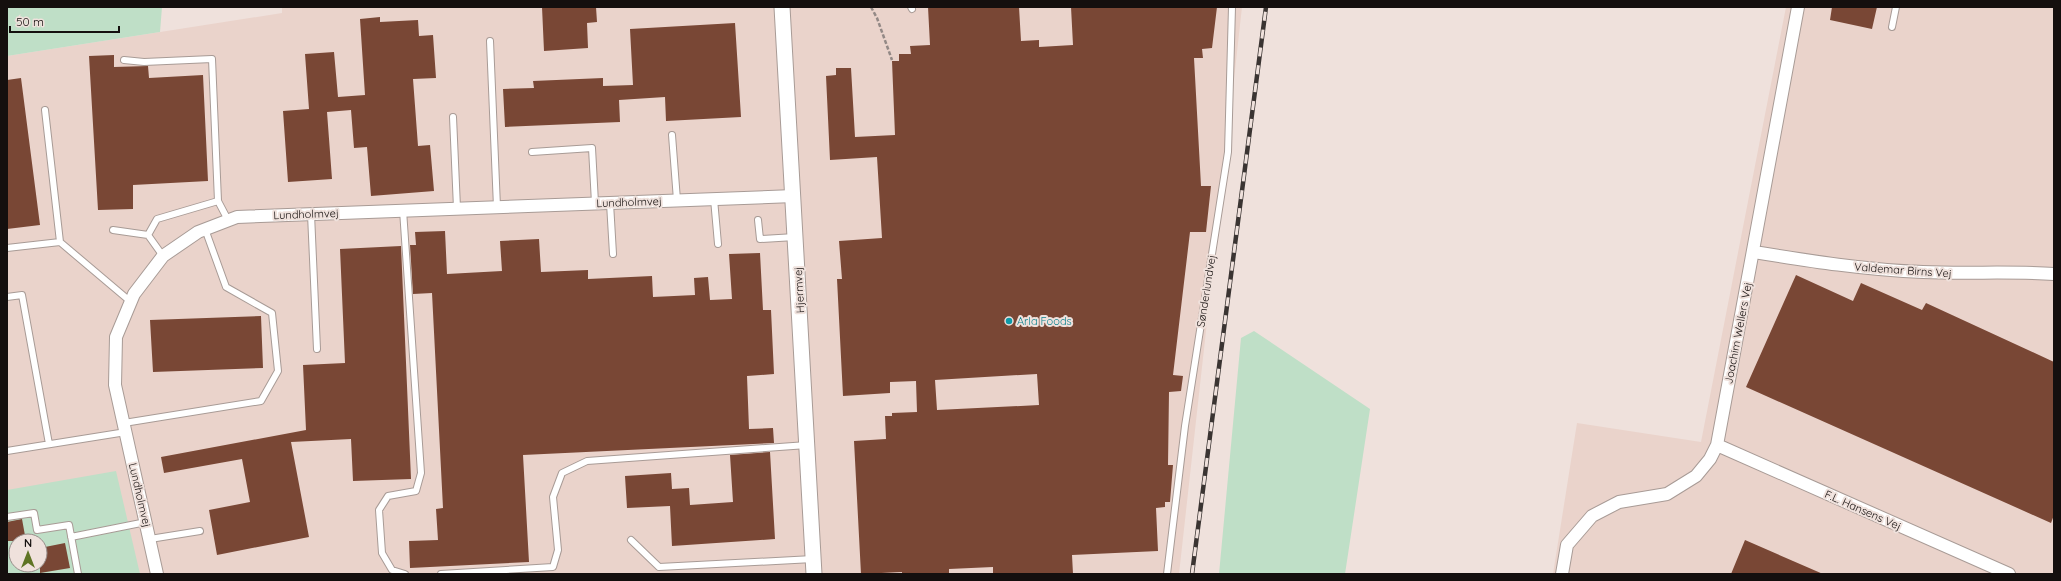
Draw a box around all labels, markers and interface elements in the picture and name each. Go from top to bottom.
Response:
scale bar [10,8,119,34]
text: 50 m [16,14,44,29]
street label: Lundholmvej [596,194,662,210]
street label: Lundholmvej [273,206,339,222]
street label: Sønderlundvej [1193,254,1219,328]
street label: Valdemar Birns Vej [1854,260,1952,280]
street label: Hjermvej [791,267,807,313]
street label: Joachim Wellers Vej [1721,281,1755,385]
place label: Arla Foods [1017,314,1072,328]
marker: Arla Foods [1004,316,1014,326]
street label: Lundholmvej [126,462,154,528]
street label: F.L. Hansens Vej [1823,487,1903,533]
north arrow [8,533,48,573]
text: N [24,536,32,550]

